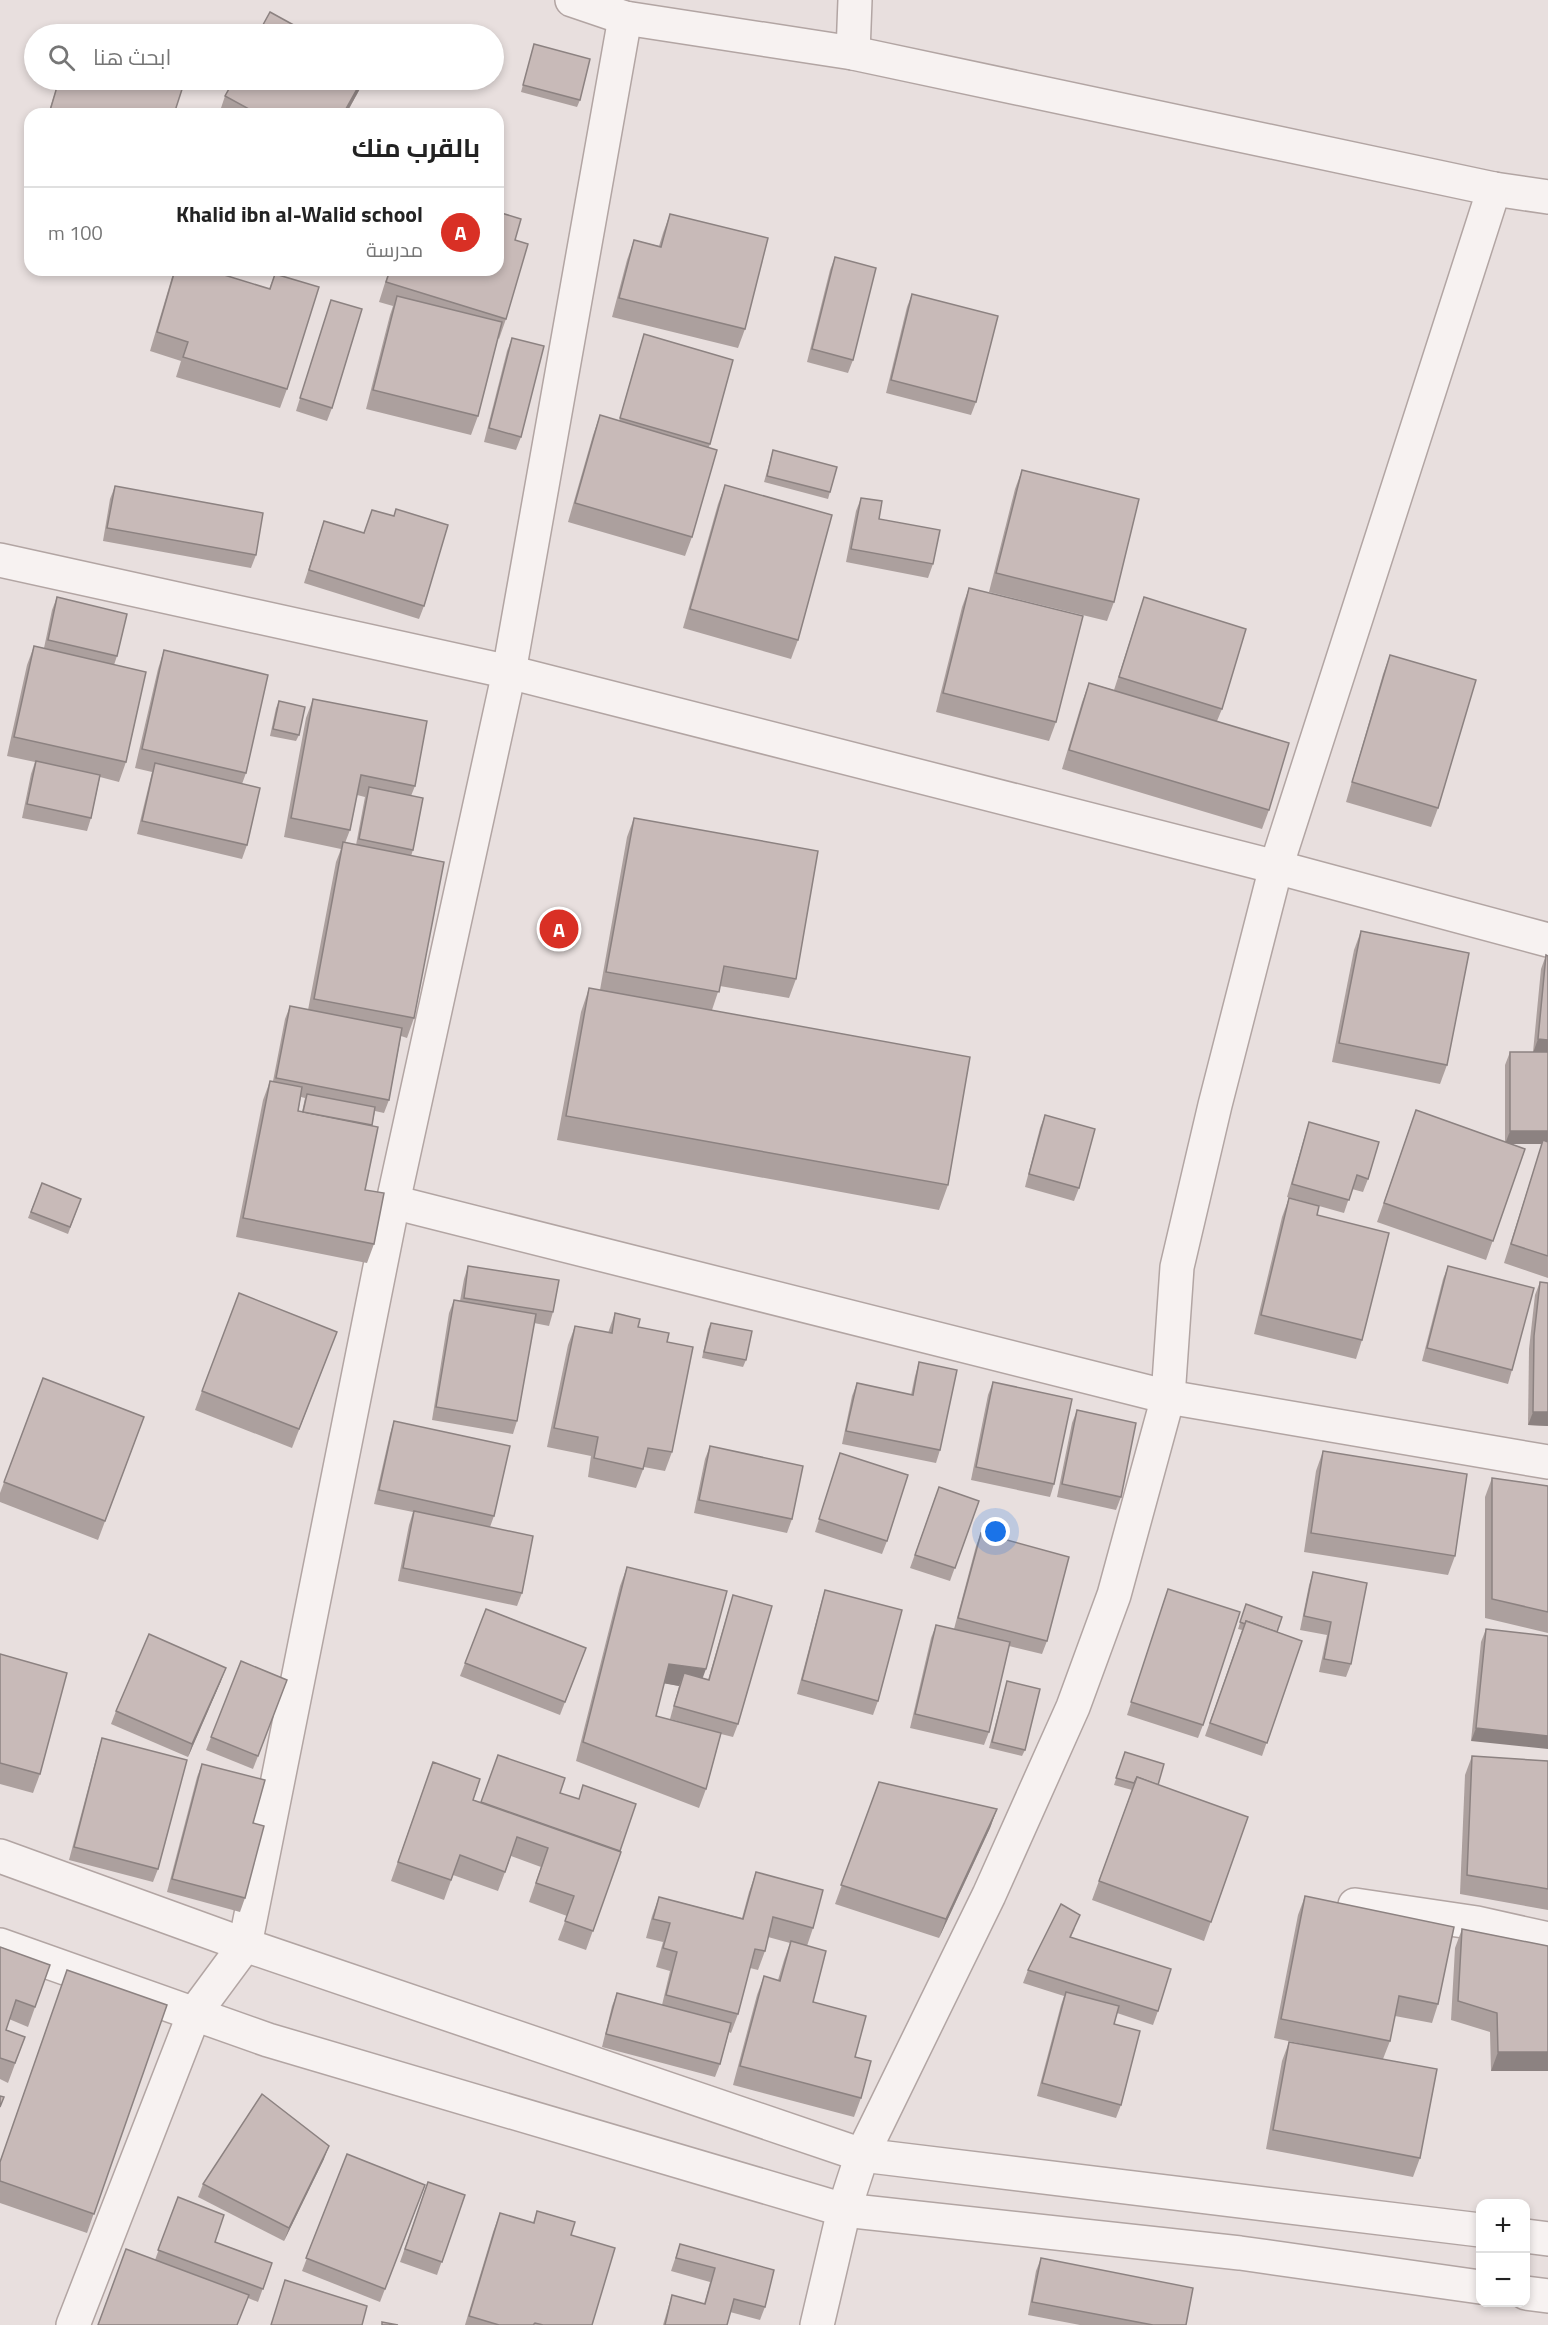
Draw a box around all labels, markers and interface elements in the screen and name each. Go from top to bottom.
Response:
search box [24,24,504,90]
text: ابحث هنا [93,40,171,74]
icon: search [45,41,78,74]
text: بالقرب منك [352,128,480,167]
text: Khalid ibn al-Walid school [176,197,423,231]
text: 100 m [48,217,103,248]
text: A [454,217,467,248]
text: مدرسة [366,234,423,265]
pin: A [540,906,578,952]
your location [981,1517,1010,1546]
map controls [1476,2199,1530,2307]
button: + [1476,2199,1530,2253]
button: − [1476,2253,1530,2307]

